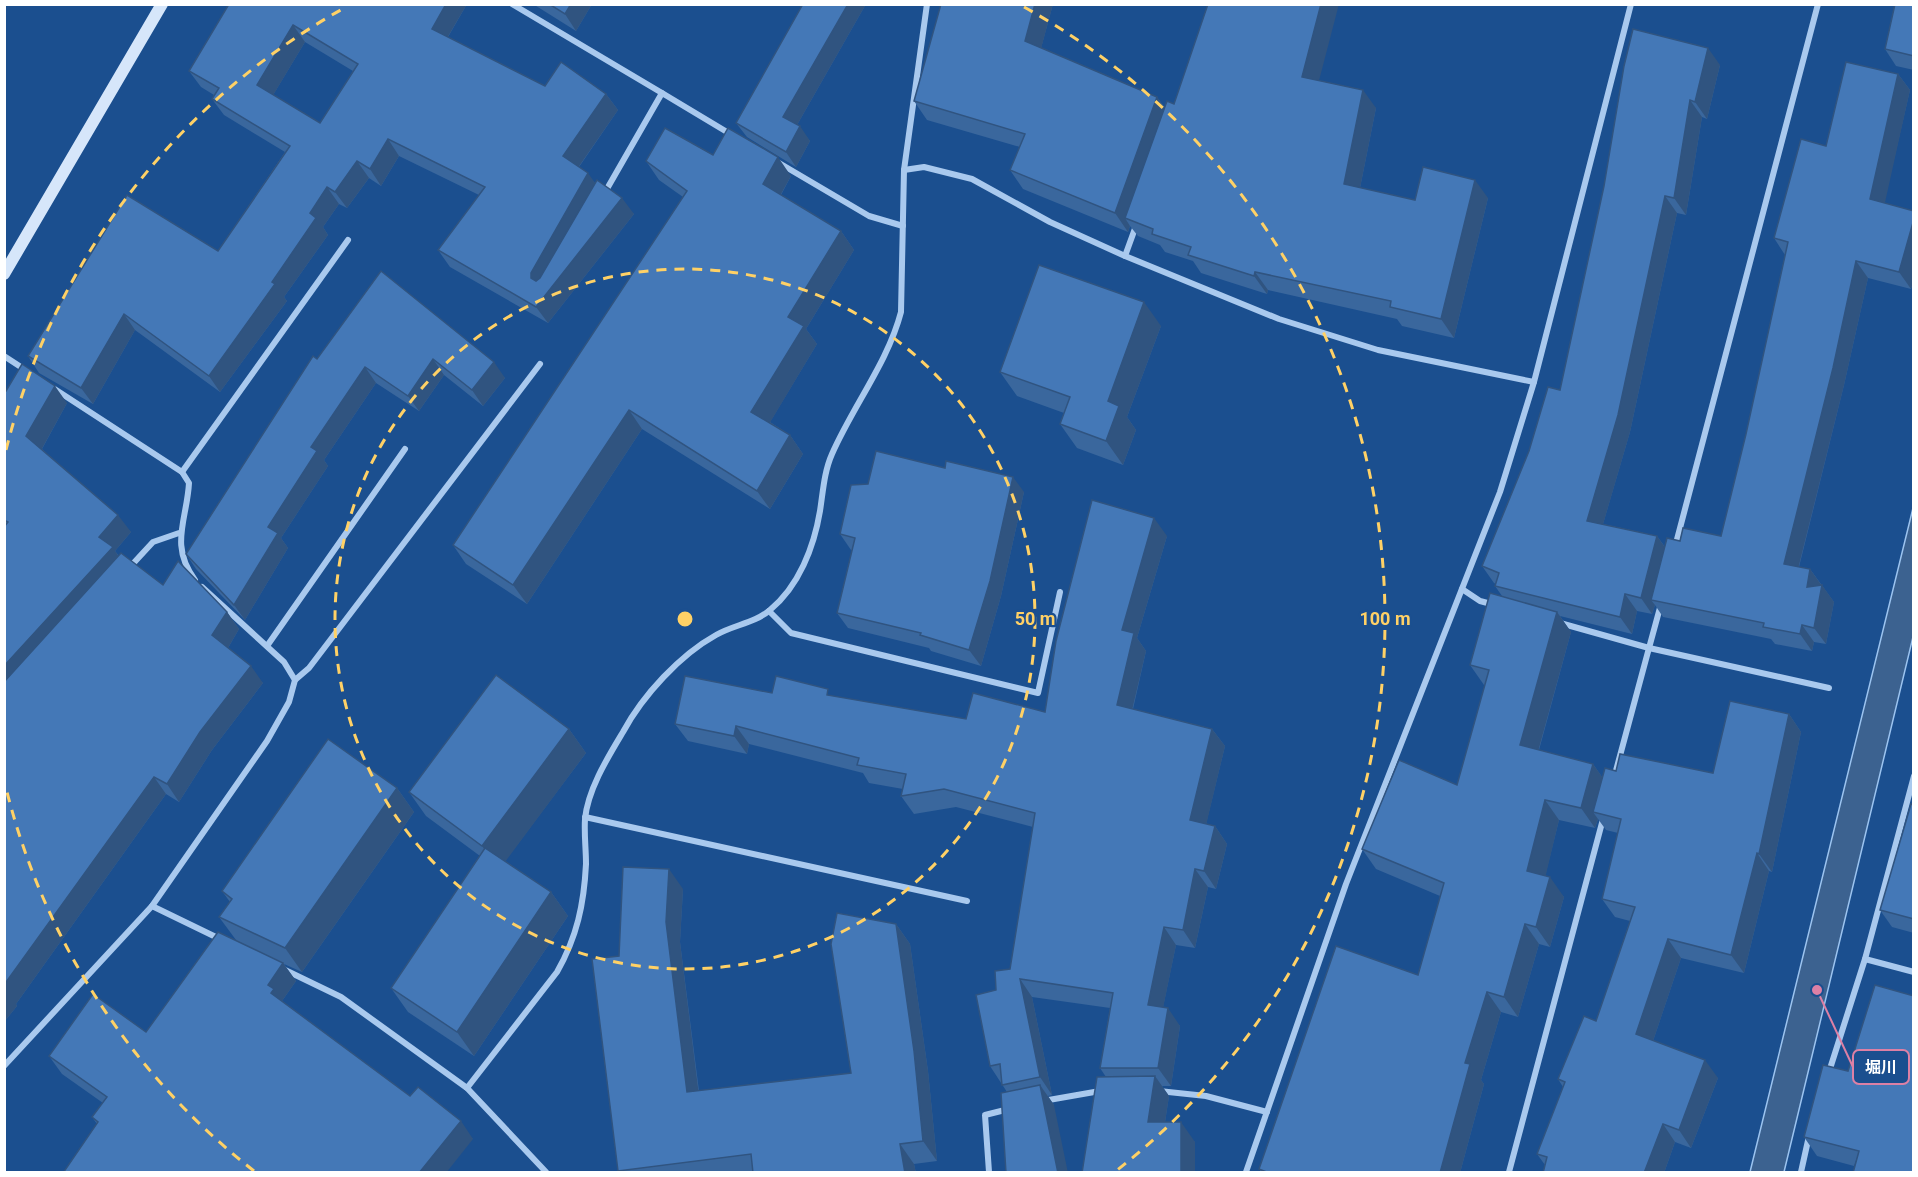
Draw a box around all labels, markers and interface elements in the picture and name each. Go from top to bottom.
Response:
text: 50 m [1015,608,1055,629]
text: 100 m [1359,608,1411,629]
centre of rings [675,609,695,629]
callout: 堀川 [1853,1050,1909,1084]
text: 堀川 [1865,1058,1897,1077]

